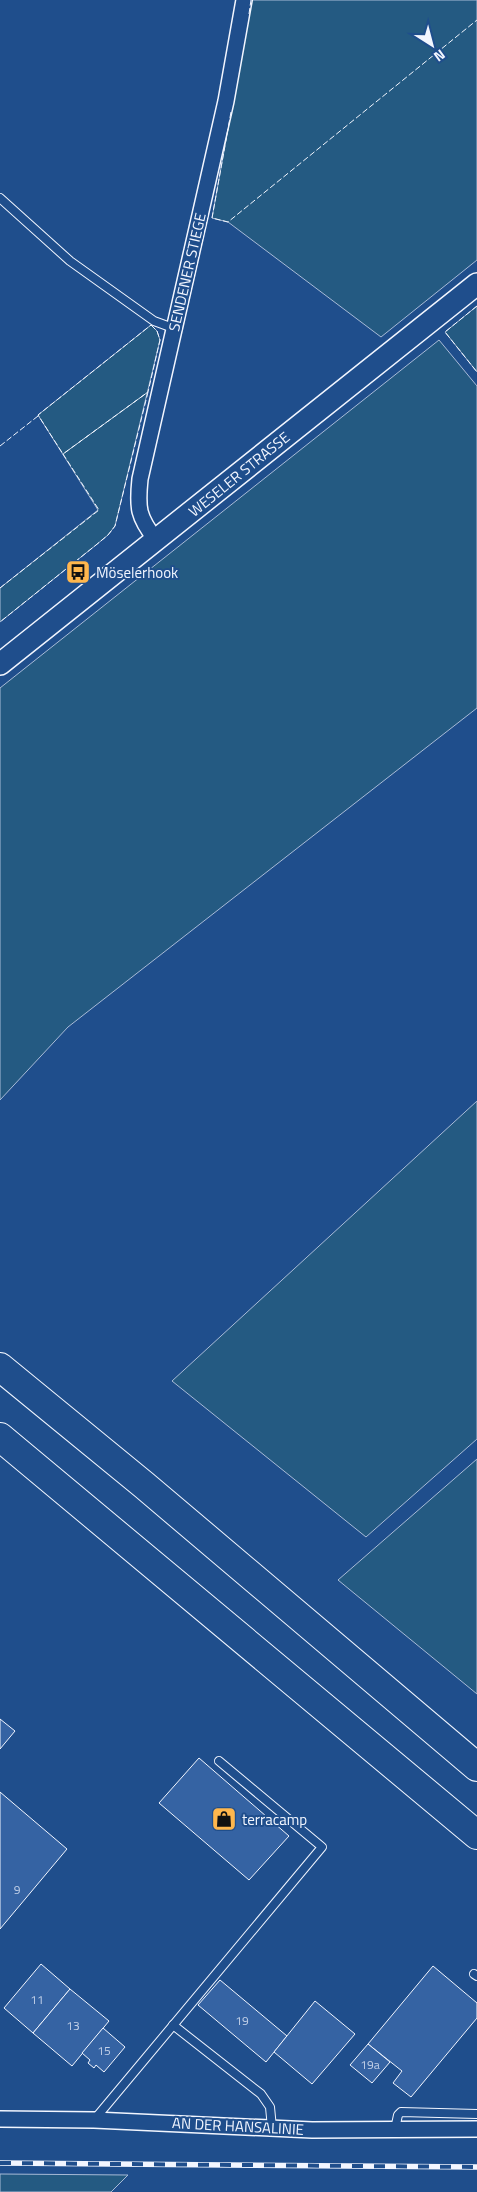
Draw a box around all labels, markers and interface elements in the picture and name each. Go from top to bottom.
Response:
north arrow [407,20,457,70]
text: N [430,45,450,67]
street label: SENDENER STIEGE [162,210,212,334]
street label: WESELER STRASSE [183,426,295,522]
bus stop icon: Möselerhook [65,559,91,585]
place label: Möselerhook [96,561,178,584]
shop icon: terracamp [211,1806,237,1832]
place label: terracamp [242,1808,307,1831]
house number: 9 [14,1880,21,1899]
house number: 11 [30,1990,44,2009]
house number: 19 [235,2011,249,2030]
house number: 13 [66,2016,80,2035]
house number: 15 [97,2041,111,2060]
house number: 19a [360,2055,380,2074]
street label: AN DER HANSALINIE [171,2111,305,2141]

